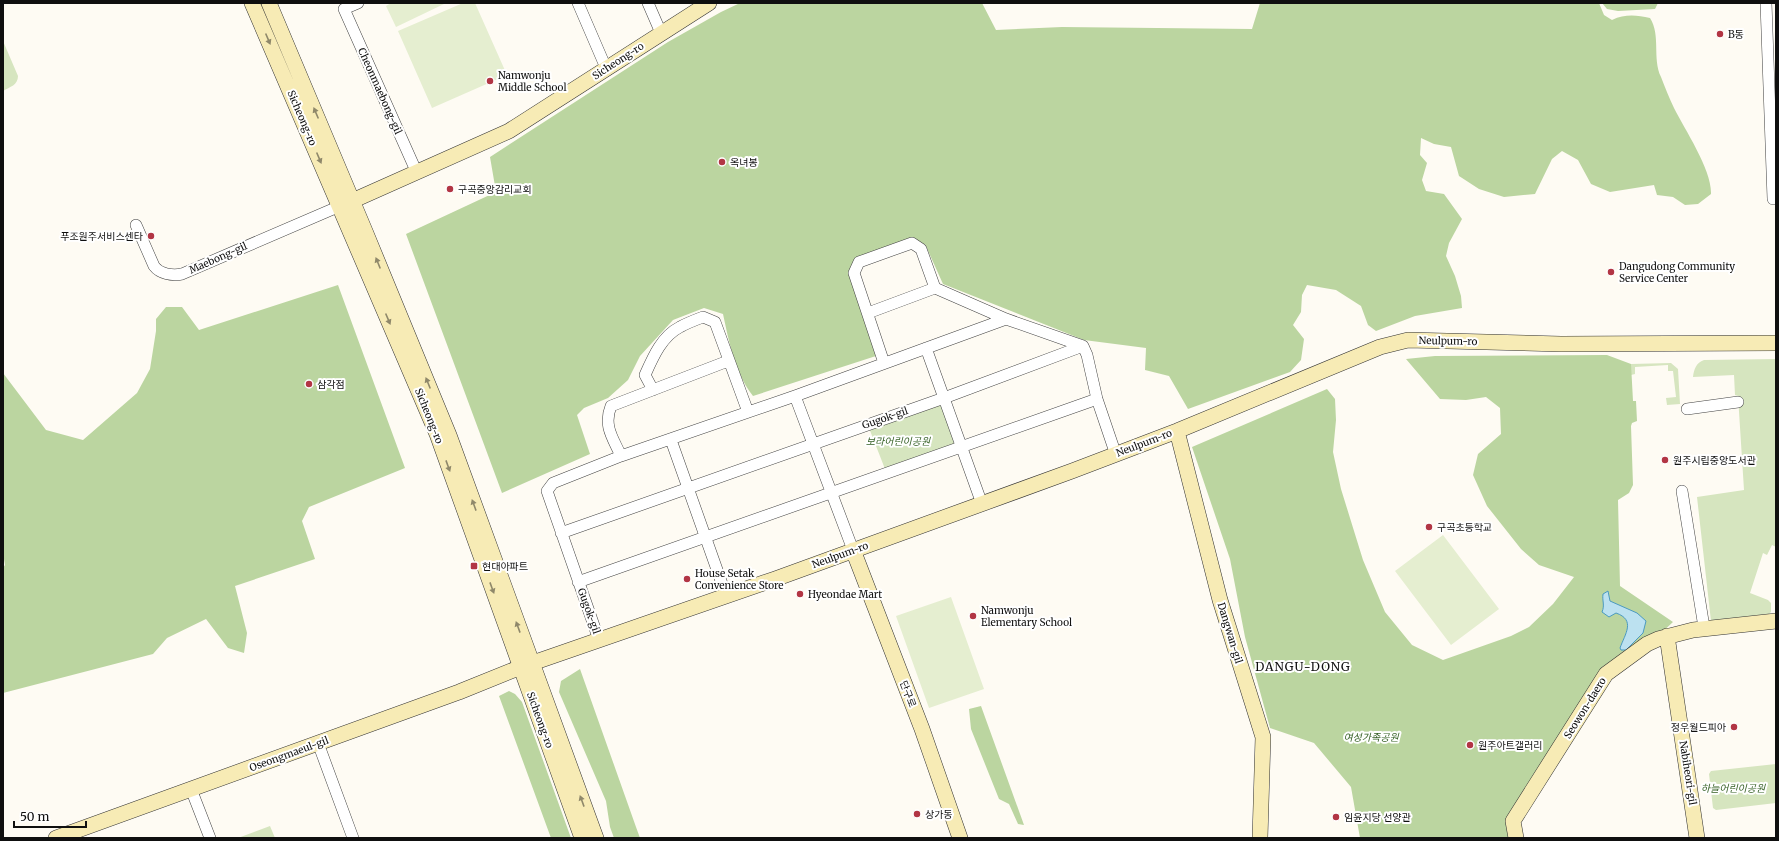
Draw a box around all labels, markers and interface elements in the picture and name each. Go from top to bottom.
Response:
place label: B동 [1728,28,1744,41]
marker: B동 [1715,29,1725,39]
one-way arrow [265,33,271,44]
street label: Sicheong-ro [590,39,646,82]
street label: Cheonmaebong-gil [355,46,405,136]
place label: Namwonju Middle School [498,69,567,94]
marker: Namwonju Middle School [485,76,495,86]
street label: Sicheong-ro [285,88,320,148]
one-way arrow [313,107,319,118]
one-way arrow [317,153,323,165]
place label: 옥녀봉 [730,156,758,169]
marker: 옥녀봉 [717,157,727,167]
place label: 구곡중앙감리교회 [458,183,532,196]
marker: 구곡중앙감리교회 [445,184,455,194]
place label: 푸조원주서비스센타 [60,230,143,243]
marker: 푸조원주서비스센타 [146,231,156,241]
street label: Maebong-gil [187,239,249,277]
one-way arrow [375,257,381,269]
place label: Dangudong Community Service Center [1619,260,1735,285]
marker: Dangudong Community Service Center [1606,267,1616,277]
one-way arrow [386,314,392,326]
street label: Neulpum-ro [1418,334,1478,348]
one-way arrow [424,377,430,389]
place label: 삼각점 [317,378,345,391]
marker: 삼각점 [304,379,314,389]
street label: Sicheong-ro [412,386,446,446]
street label: Gugok-gil [860,404,910,432]
street label: Neulpum-ro [1114,426,1174,460]
park label: 보라어린이공원 [866,435,931,448]
place label: 원주시립중앙도서관 [1673,454,1757,467]
marker: 원주시립중앙도서관 [1660,455,1670,465]
one-way arrow [445,460,451,472]
one-way arrow [470,498,476,510]
place label: 구곡초등학교 [1437,521,1492,534]
marker: 구곡초등학교 [1424,522,1434,532]
street label: Neulpum-ro [810,539,870,571]
place label: 현대아파트 [482,560,528,573]
marker: 현대아파트 [469,561,479,571]
place label: House Setak Convenience Store [695,567,784,592]
marker: House Setak Convenience Store [682,574,692,584]
one-way arrow [489,582,495,594]
street label: Gugok-gil [575,586,603,636]
place label: Hyeondae Mart [808,588,882,601]
marker: Hyeondae Mart [795,589,805,599]
street label: Dangwan-gil [1215,601,1245,665]
place label: Namwonju Elementary School [981,604,1072,629]
marker: Namwonju Elementary School [968,611,978,621]
one-way arrow [515,621,521,633]
district label: DANGU-DONG [1255,659,1351,674]
street label: Seowon-daero [1561,675,1609,741]
street label: 단구로 [897,679,919,709]
street label: Sicheong-ro [524,690,556,750]
place label: 정우월드피아 [1671,721,1727,734]
marker: 정우월드피아 [1729,722,1739,732]
park label: 여성가족공원 [1343,731,1399,744]
street label: Oseongmaeul-gil [248,734,330,774]
place label: 원주아트갤러리 [1478,739,1542,752]
marker: 원주아트갤러리 [1465,740,1475,750]
street label: Nabiheori-gil [1677,740,1699,806]
park label: 하늘어린이공원 [1701,782,1766,795]
one-way arrow [579,795,585,807]
scale bar [14,803,86,829]
place label: 상가동 [925,808,953,821]
text: 50 m [20,809,49,824]
marker: 상가동 [912,809,922,819]
place label: 임윤지당 선양관 [1344,811,1412,824]
marker: 임윤지당 선양관 [1331,812,1341,822]

